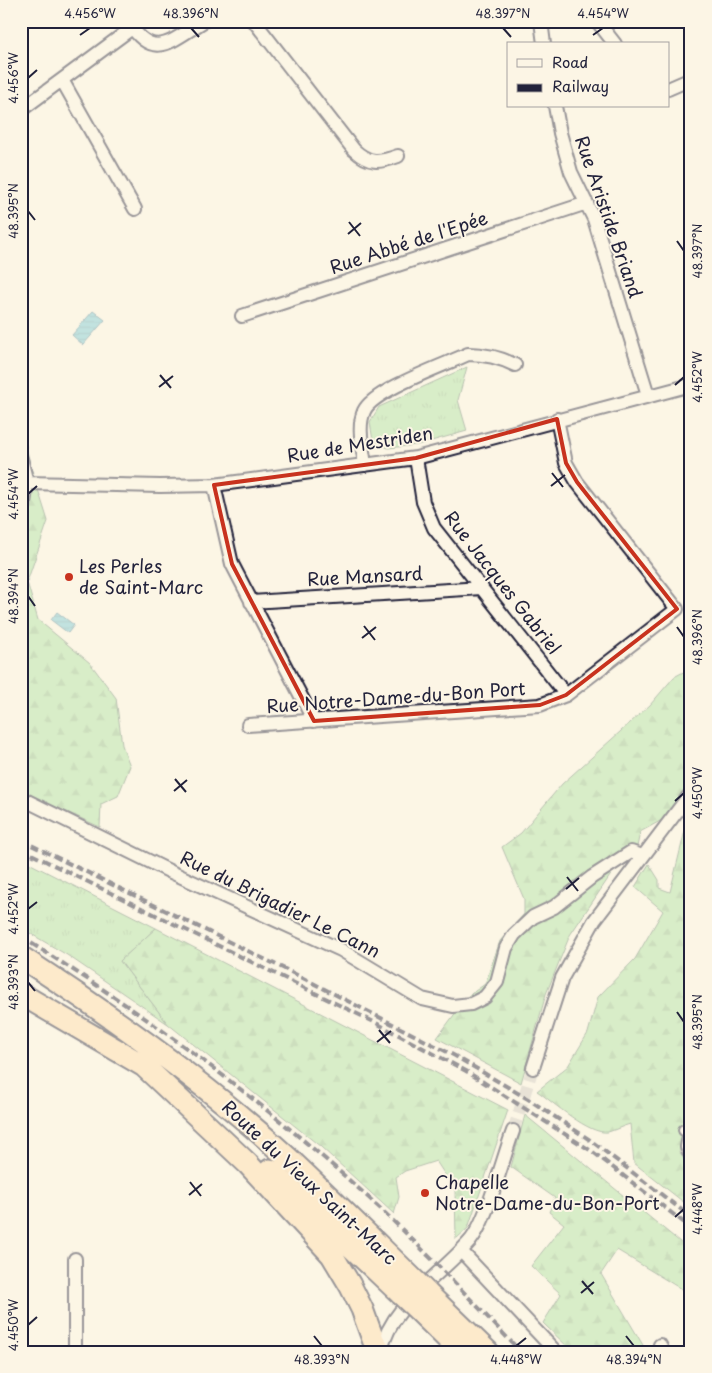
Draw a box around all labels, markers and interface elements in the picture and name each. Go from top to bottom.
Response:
text: 4.456°W [64,4,117,22]
text: 48.396°N [163,4,219,22]
text: 48.397°N [476,4,530,22]
text: 4.454°W [577,4,629,22]
legend [507,42,670,108]
text: Road [552,50,588,73]
text: 4.456°W [4,51,22,104]
text: Railway [552,74,609,97]
street label: Rue Aristide Briand [569,132,650,301]
text: 48.395°N [4,183,22,239]
street label: Rue Abbé de l'Epée [326,203,491,280]
text: 48.397°N [688,224,706,278]
text: 4.452°W [688,351,706,403]
street label: Rue de Mestriden [285,419,435,468]
text: 4.454°W [4,468,22,520]
street label: Rue Jacques Gabriel [439,505,568,660]
place label: Les Perles de Saint-Marc [79,552,203,600]
street label: Rue Mansard [306,559,423,592]
text: 48.394°N [4,568,22,624]
marker: Les Perles de Saint-Marc [63,571,75,583]
text: 48.396°N [688,609,706,665]
street label: Rue Notre-Dame-du-Bon Port [265,674,526,719]
text: 4.450°W [688,766,706,819]
street label: Rue du Brigadier Le Cann [176,843,385,964]
text: 4.452°W [4,883,22,935]
text: 48.393°N [4,954,22,1010]
text: 48.395°N [688,994,706,1050]
street label: Route du Vieux Saint-Marc [216,1093,404,1271]
place label: Chapelle Notre-Dame-du-Bon-Port [435,1168,660,1216]
text: 4.448°W [688,1183,706,1235]
marker: Chapelle Notre-Dame-du-Bon-Port [419,1187,431,1199]
text: 4.450°W [4,1298,22,1351]
text: 48.393°N [294,1350,350,1368]
text: 4.448°W [490,1350,542,1368]
text: 48.394°N [606,1350,662,1368]

